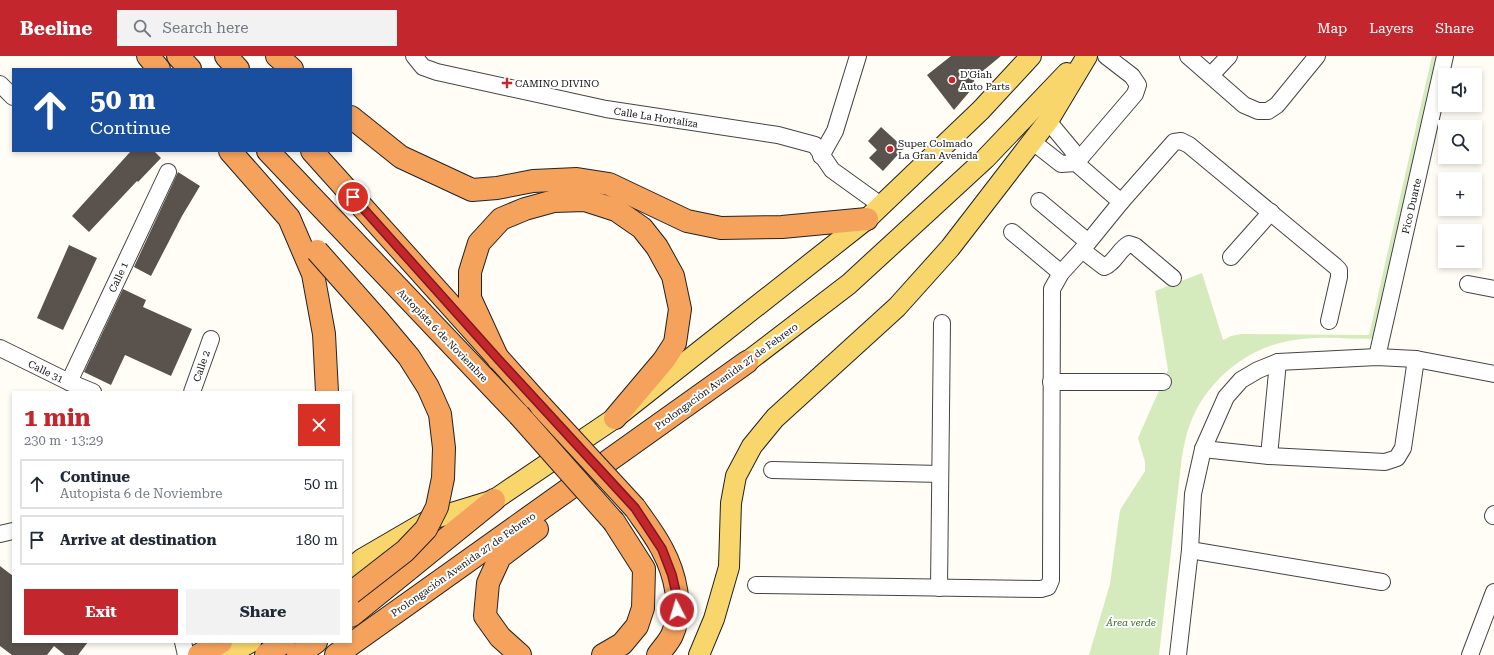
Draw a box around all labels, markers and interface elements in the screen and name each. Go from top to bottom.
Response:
search box [117,10,397,46]
text: Beeline [20,17,93,40]
icon: search [131,17,153,39]
text: Search here [163,19,248,37]
text: Map [1317,20,1347,36]
text: Layers [1369,20,1413,36]
text: Share [1435,20,1474,36]
map controls [1438,68,1482,268]
button: sound [1438,68,1482,112]
place label: D'Giah Auto Parts [960,69,1010,92]
marker: D'Giah Auto Parts [947,75,957,85]
marker: CAMINO DIVINO [502,78,512,88]
place label: CAMINO DIVINO [515,78,599,89]
text: 50 m [90,83,155,116]
icon: ahead [24,84,76,136]
street label: Calle La Hortaliza [613,105,699,130]
text: Continue [90,117,171,138]
button: search [1438,120,1482,164]
place label: Super Colmado La Gran Avenida [898,138,978,161]
marker: Super Colmado La Gran Avenida [885,144,895,154]
button: + [1438,172,1482,216]
street label: Pico Duarte [1400,177,1423,235]
pin [336,180,370,214]
icon: arrive [342,186,364,208]
button: − [1438,224,1482,268]
street label: Calle 1 [107,260,130,294]
street label: Autopista 6 de Noviembre [395,287,490,384]
street label: Prolongación Avenida 27 de Febrero [653,321,800,432]
street label: Calle 2 [191,349,212,383]
street label: Calle 31 [26,358,66,385]
text: 1 min [24,404,91,432]
button: close [298,404,340,446]
text: 230 m · 13:29 [24,433,103,448]
text: Continue [60,468,130,486]
icon: ahead [26,473,48,495]
text: 50 m [304,475,338,493]
text: Autopista 6 de Noviembre [60,486,222,501]
street label: Prolongación Avenida 27 de Febrero [389,510,538,619]
icon: arrive [26,529,48,551]
text: Arrive at destination [60,531,216,549]
text: 180 m [295,531,338,549]
button: Exit [24,589,178,635]
button: Share [186,589,340,635]
position arrow [656,589,698,631]
park label: Área verde [1105,617,1156,628]

